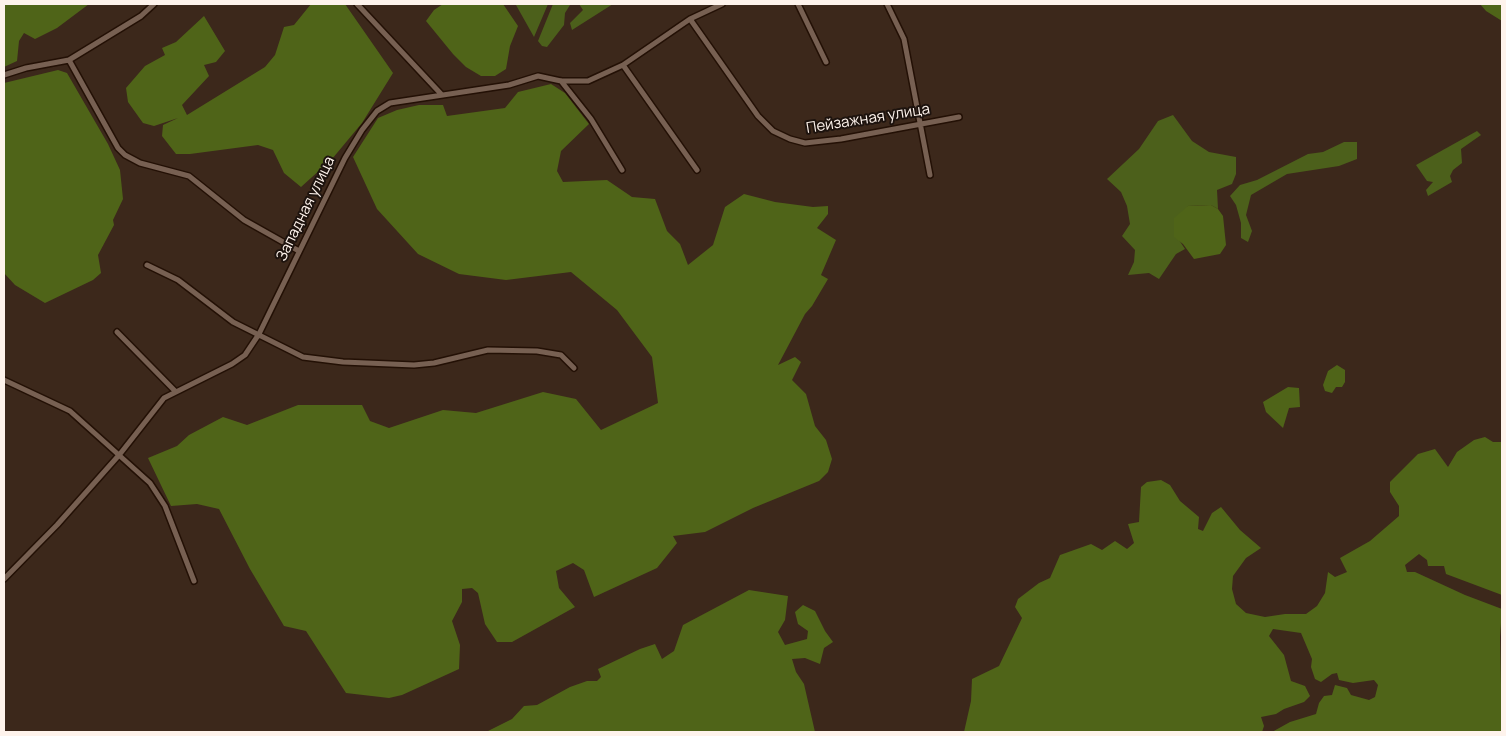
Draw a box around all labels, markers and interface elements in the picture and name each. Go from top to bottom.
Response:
street label: Пейзажная улица [805,100,931,138]
street label: Западная улица [273,154,339,264]

